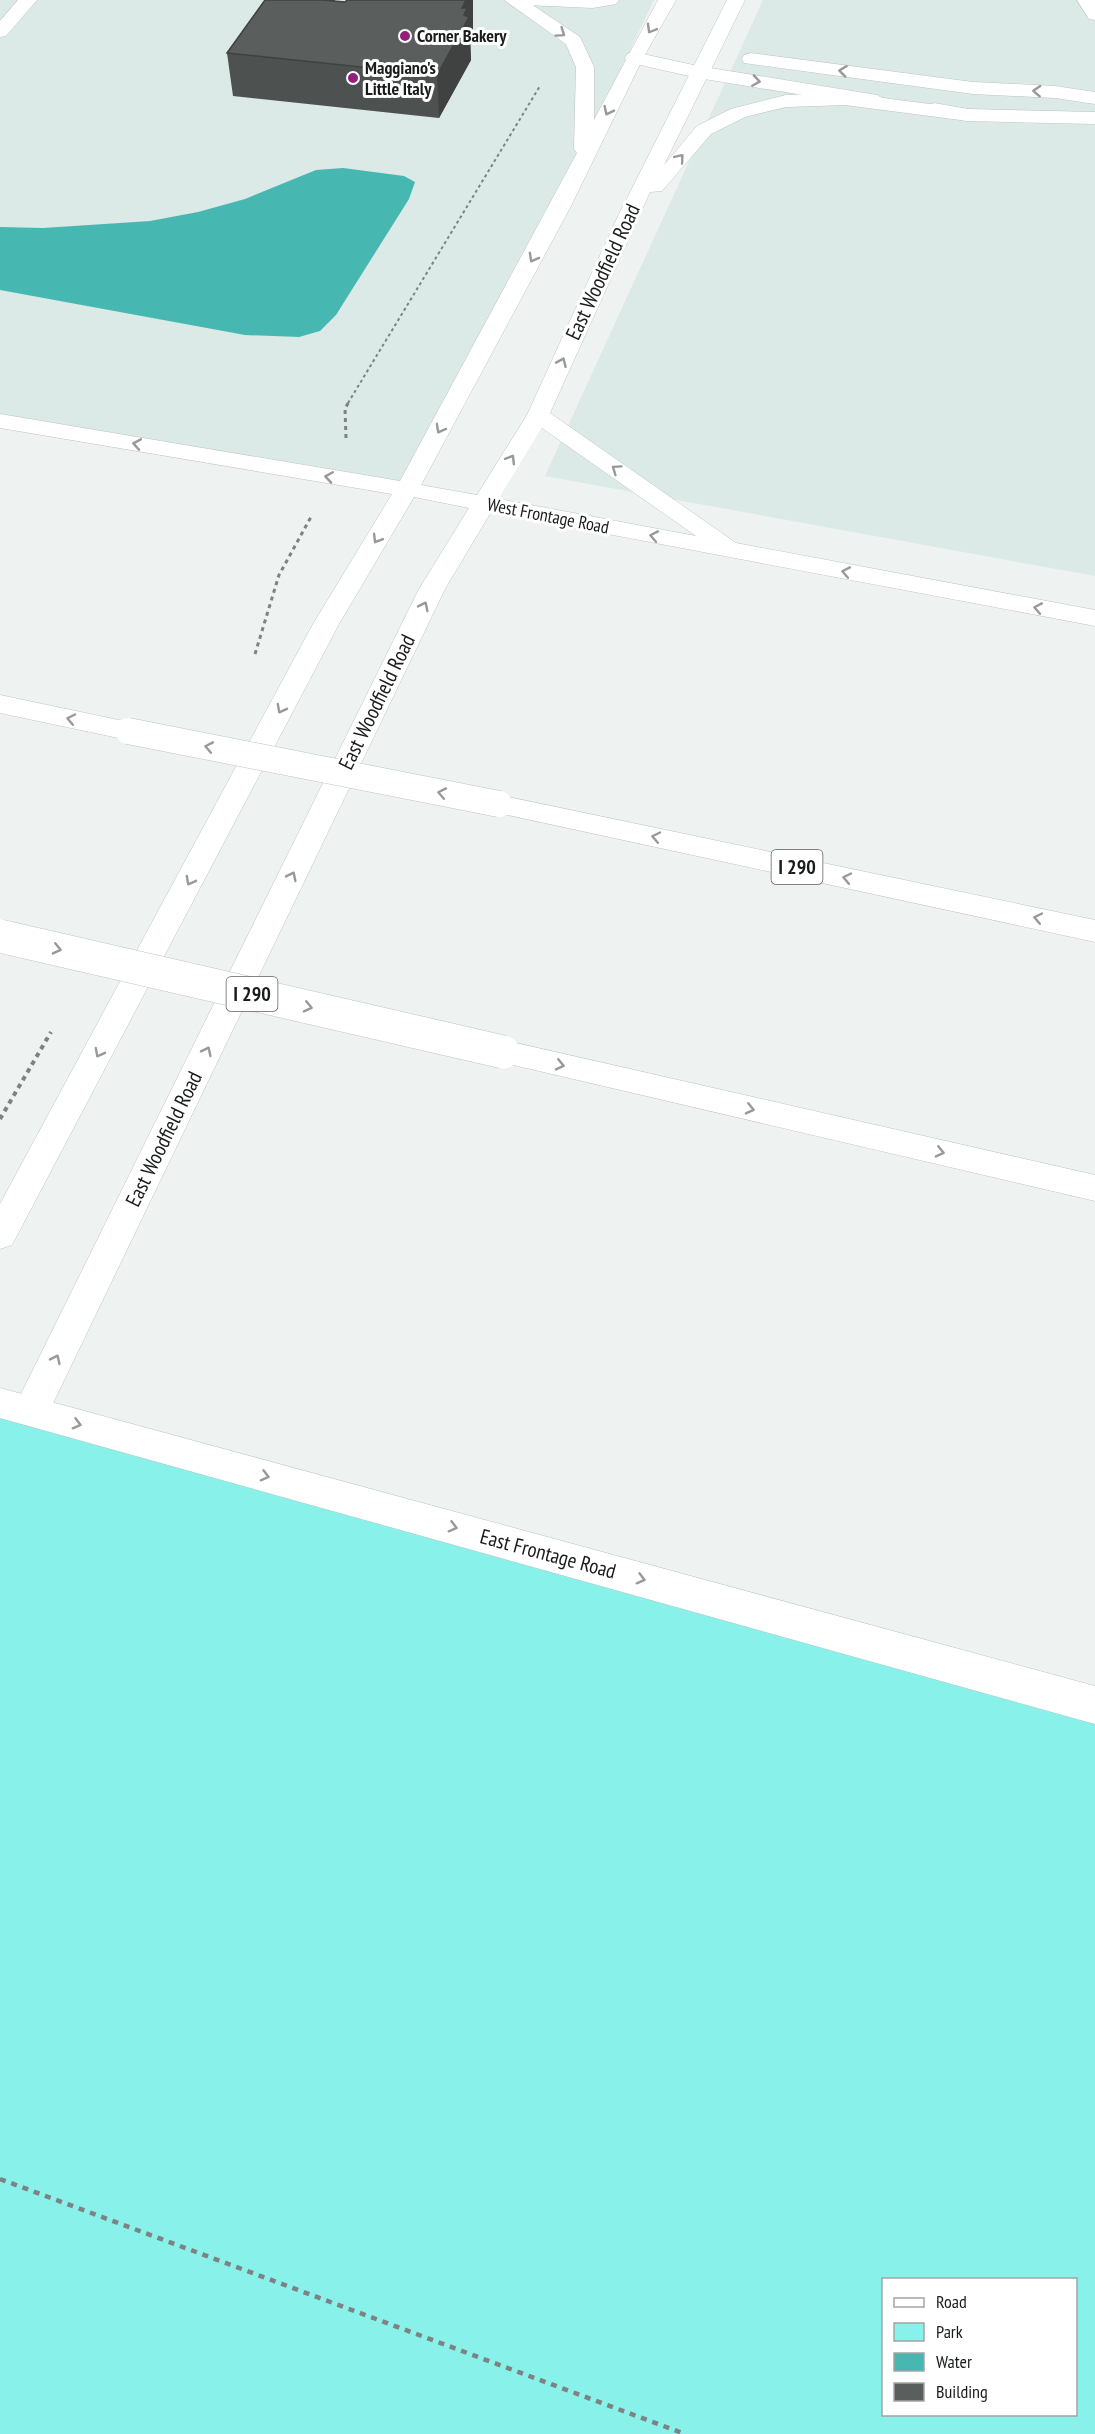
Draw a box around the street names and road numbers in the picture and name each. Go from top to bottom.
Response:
street label: East Woodfield Road [559,199,646,344]
street label: West Frontage Road [485,492,611,539]
street label: East Woodfield Road [332,630,421,774]
road number: I 290 [772,850,822,884]
road number: I 290 [226,977,278,1011]
street label: East Woodfield Road [119,1067,208,1211]
street label: East Frontage Road [477,1522,619,1585]

